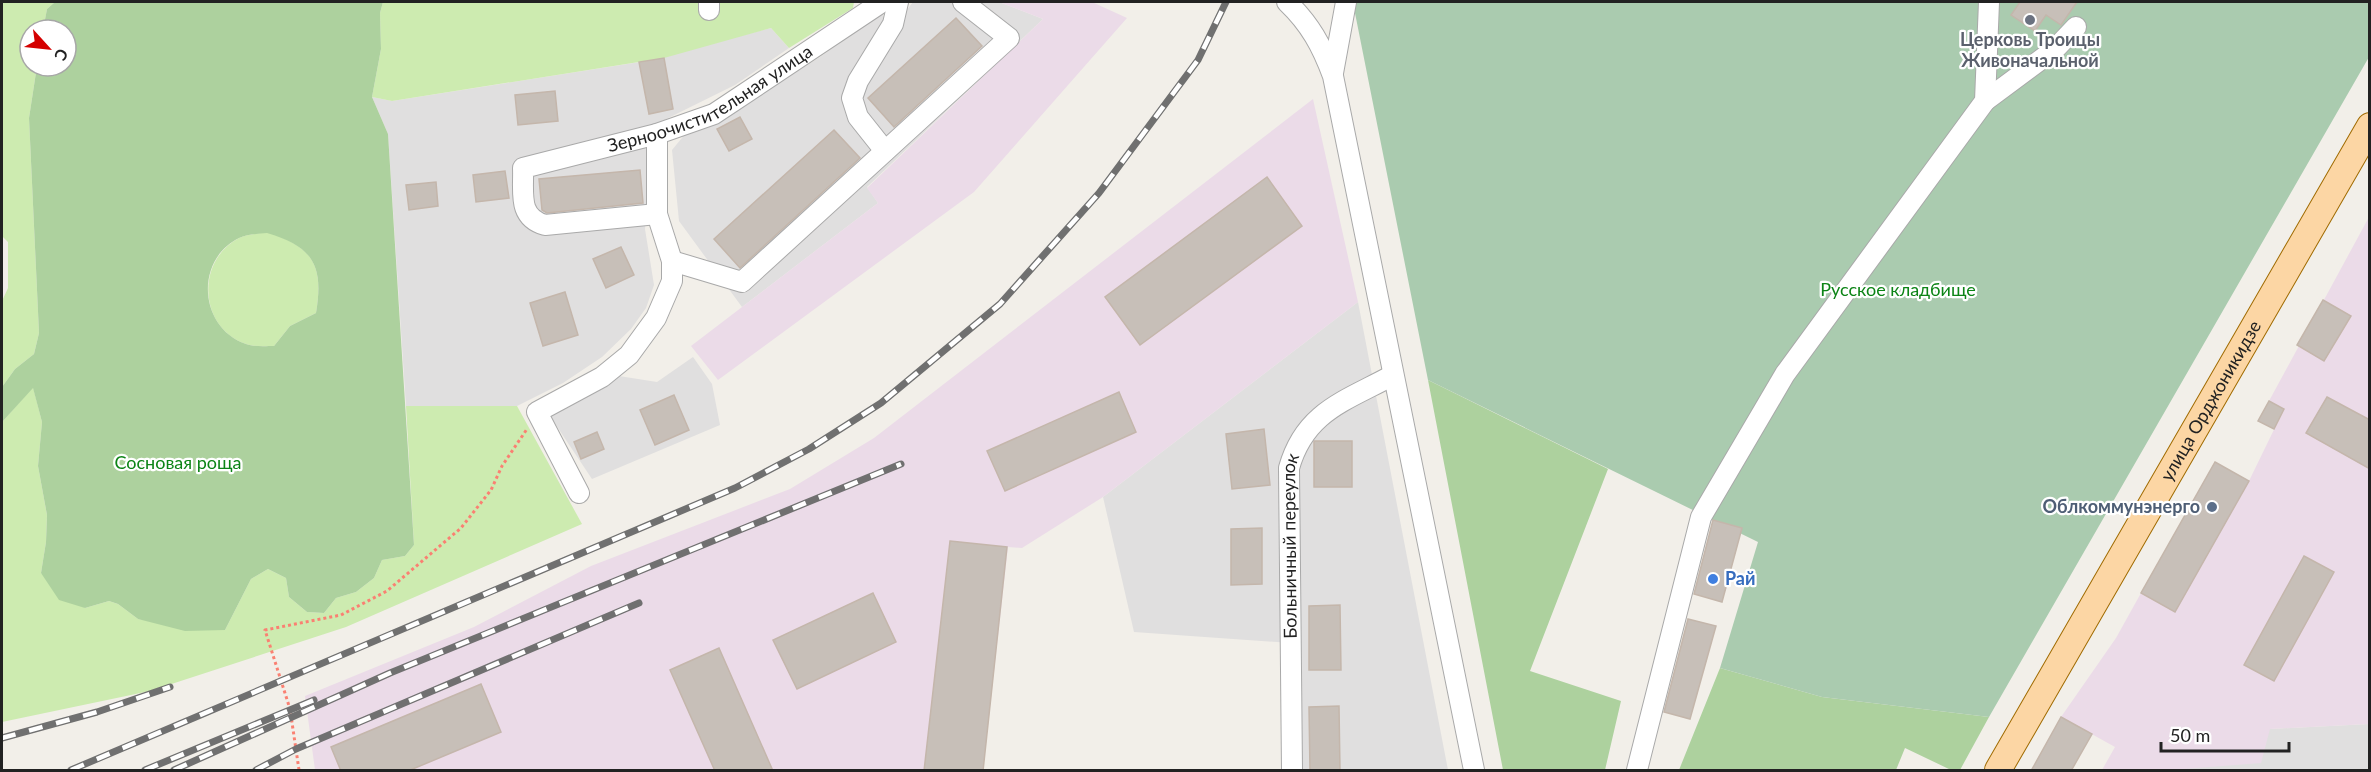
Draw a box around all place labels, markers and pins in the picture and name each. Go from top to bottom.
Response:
marker: Церковь Троицы Живоначальной [2023,13,2037,27]
place label: Церковь Троицы Живоначальной [1960,28,2100,71]
place label: Облкоммунэнерго [2043,495,2200,517]
marker: Облкоммунэнерго [2205,500,2219,514]
place label: Рай [1725,567,1756,589]
marker: Рай [1706,572,1720,586]

